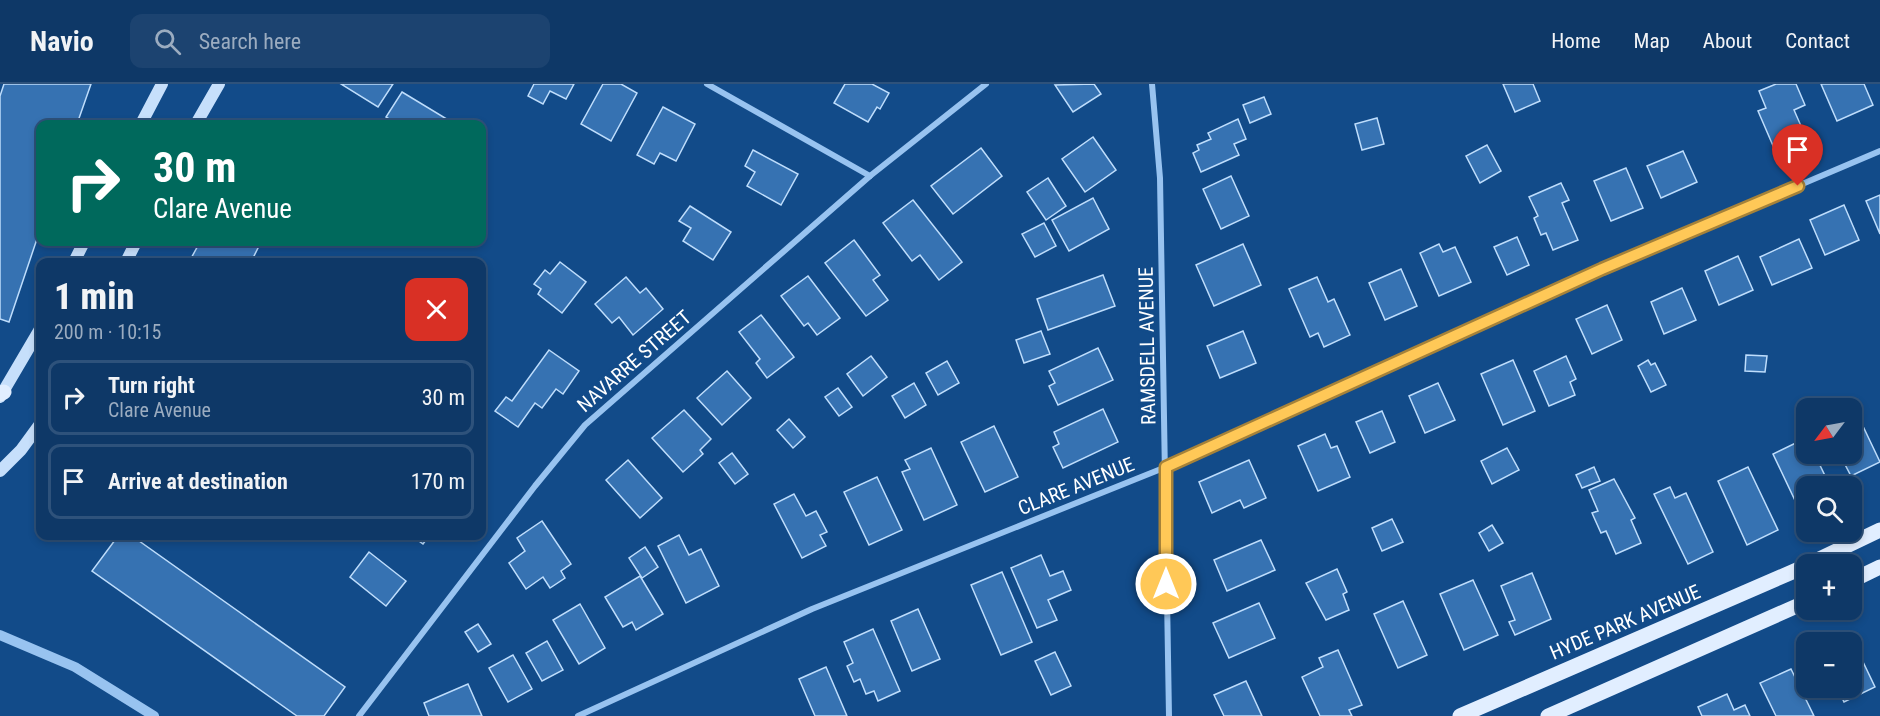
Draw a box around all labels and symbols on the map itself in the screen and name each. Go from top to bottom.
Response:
pin [1772,124,1823,186]
street label: RAMSDELL AVENUE [1134,267,1160,425]
street label: NAVARRE STREET [572,305,696,417]
north arrow [1796,398,1862,464]
street label: CLARE AVENUE [1014,452,1138,520]
position arrow [1134,552,1198,616]
street label: HYDE PARK AVENUE [1546,579,1704,665]

